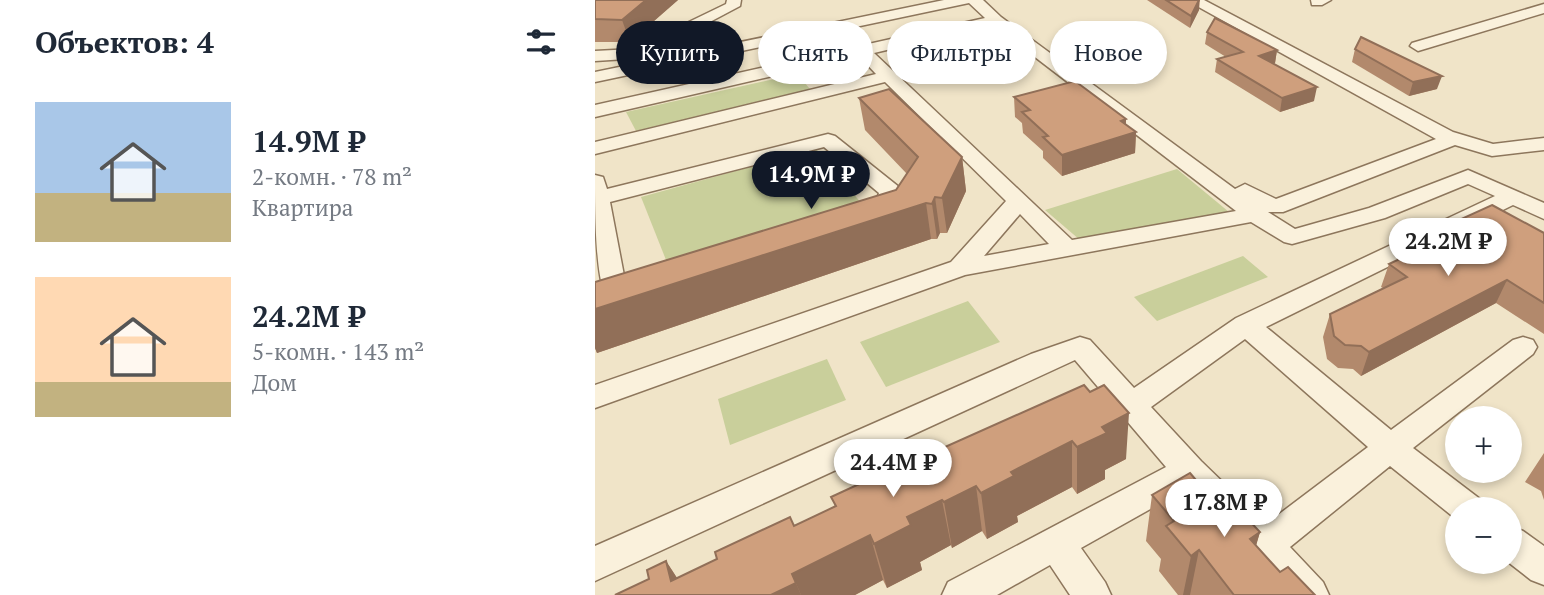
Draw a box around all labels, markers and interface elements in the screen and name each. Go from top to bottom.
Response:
chip: Купить [616,21,744,84]
chip: Снять [758,21,873,84]
chip: Фильтры [887,21,1036,84]
chip: Новое [1050,21,1167,84]
text: Объектов: 4 [35,22,214,62]
icon: filters [522,23,560,61]
text: 14.9M ₽ [252,121,365,161]
icon: home [91,130,175,214]
pin: 14.9M ₽ [746,152,876,211]
text: 14.9M ₽ [768,158,854,189]
text: 2-комн. · 78 m² [252,161,412,192]
text: Квартира [252,192,353,223]
pin: 24.2M ₽ [1383,218,1513,278]
text: 24.2M ₽ [1405,225,1491,256]
text: 24.2M ₽ [252,296,365,336]
icon: home [91,305,175,389]
text: 5-комн. · 143 m² [252,336,424,367]
text: Дом [252,367,297,398]
map controls [1445,406,1522,574]
button: + [1445,406,1522,483]
pin: 24.4M ₽ [828,440,958,499]
text: 24.4M ₽ [850,446,936,477]
pin: 17.8M ₽ [1159,480,1289,539]
text: 17.8M ₽ [1181,486,1267,517]
button: − [1445,497,1522,574]

